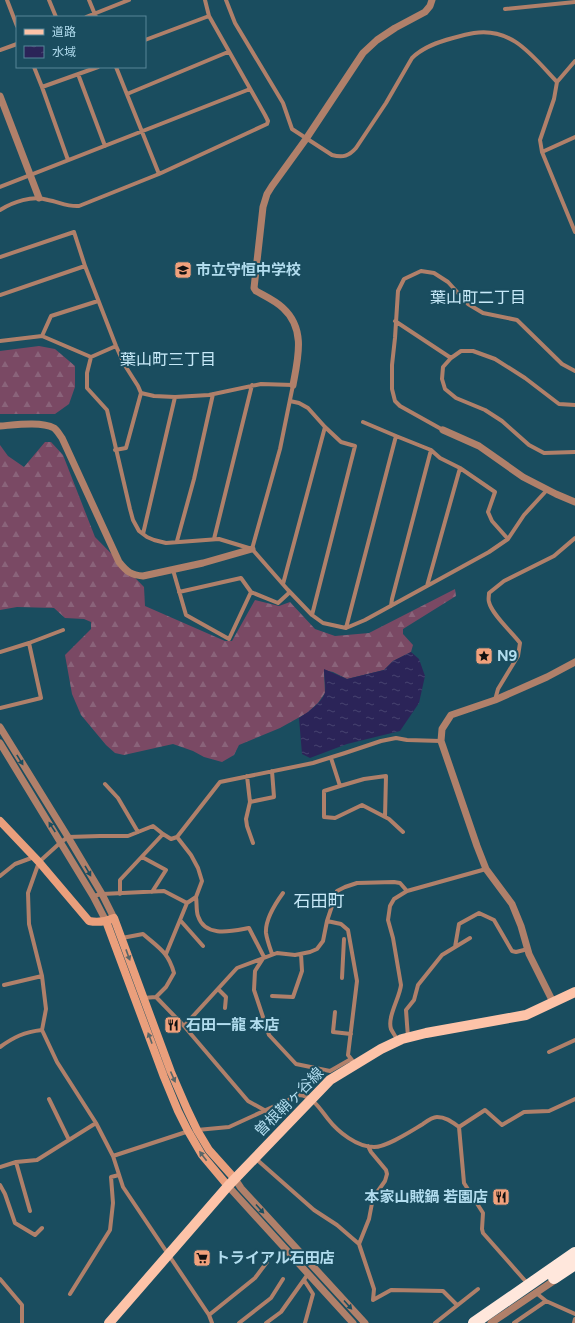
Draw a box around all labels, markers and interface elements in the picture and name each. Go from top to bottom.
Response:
legend [16,16,146,68]
text: 道路 [52,25,76,39]
text: 水域 [52,45,76,59]
school or university icon: 市立守恒中学校 [173,260,193,280]
place label: 市立守恒中学校 [196,261,301,279]
district label: 葉山町二丁目 [430,288,526,307]
district label: 葉山町三丁目 [120,350,216,369]
place icon: N9 [474,646,494,666]
place label: N9 [497,647,518,665]
one-way arrow [17,754,24,766]
one-way arrow [48,821,55,833]
one-way arrow [84,866,92,876]
district label: 石田町 [294,891,345,911]
one-way arrow [125,949,131,961]
restaurant icon: 石田一龍 本店 [163,1015,183,1035]
place label: 石田一龍 本店 [186,1016,280,1034]
one-way arrow [146,1031,152,1043]
street label: 曽根鞘ヶ谷線 [251,1064,327,1140]
one-way arrow [170,1071,176,1082]
one-way arrow [199,1150,208,1161]
restaurant icon: 本家山賊鍋 若園店 [491,1187,511,1207]
place label: 本家山賊鍋 若園店 [364,1188,488,1206]
one-way arrow [255,1204,265,1214]
supermarket icon: トライアル石田店 [192,1248,212,1268]
place label: トライアル石田店 [215,1249,335,1267]
one-way arrow [343,1300,353,1310]

